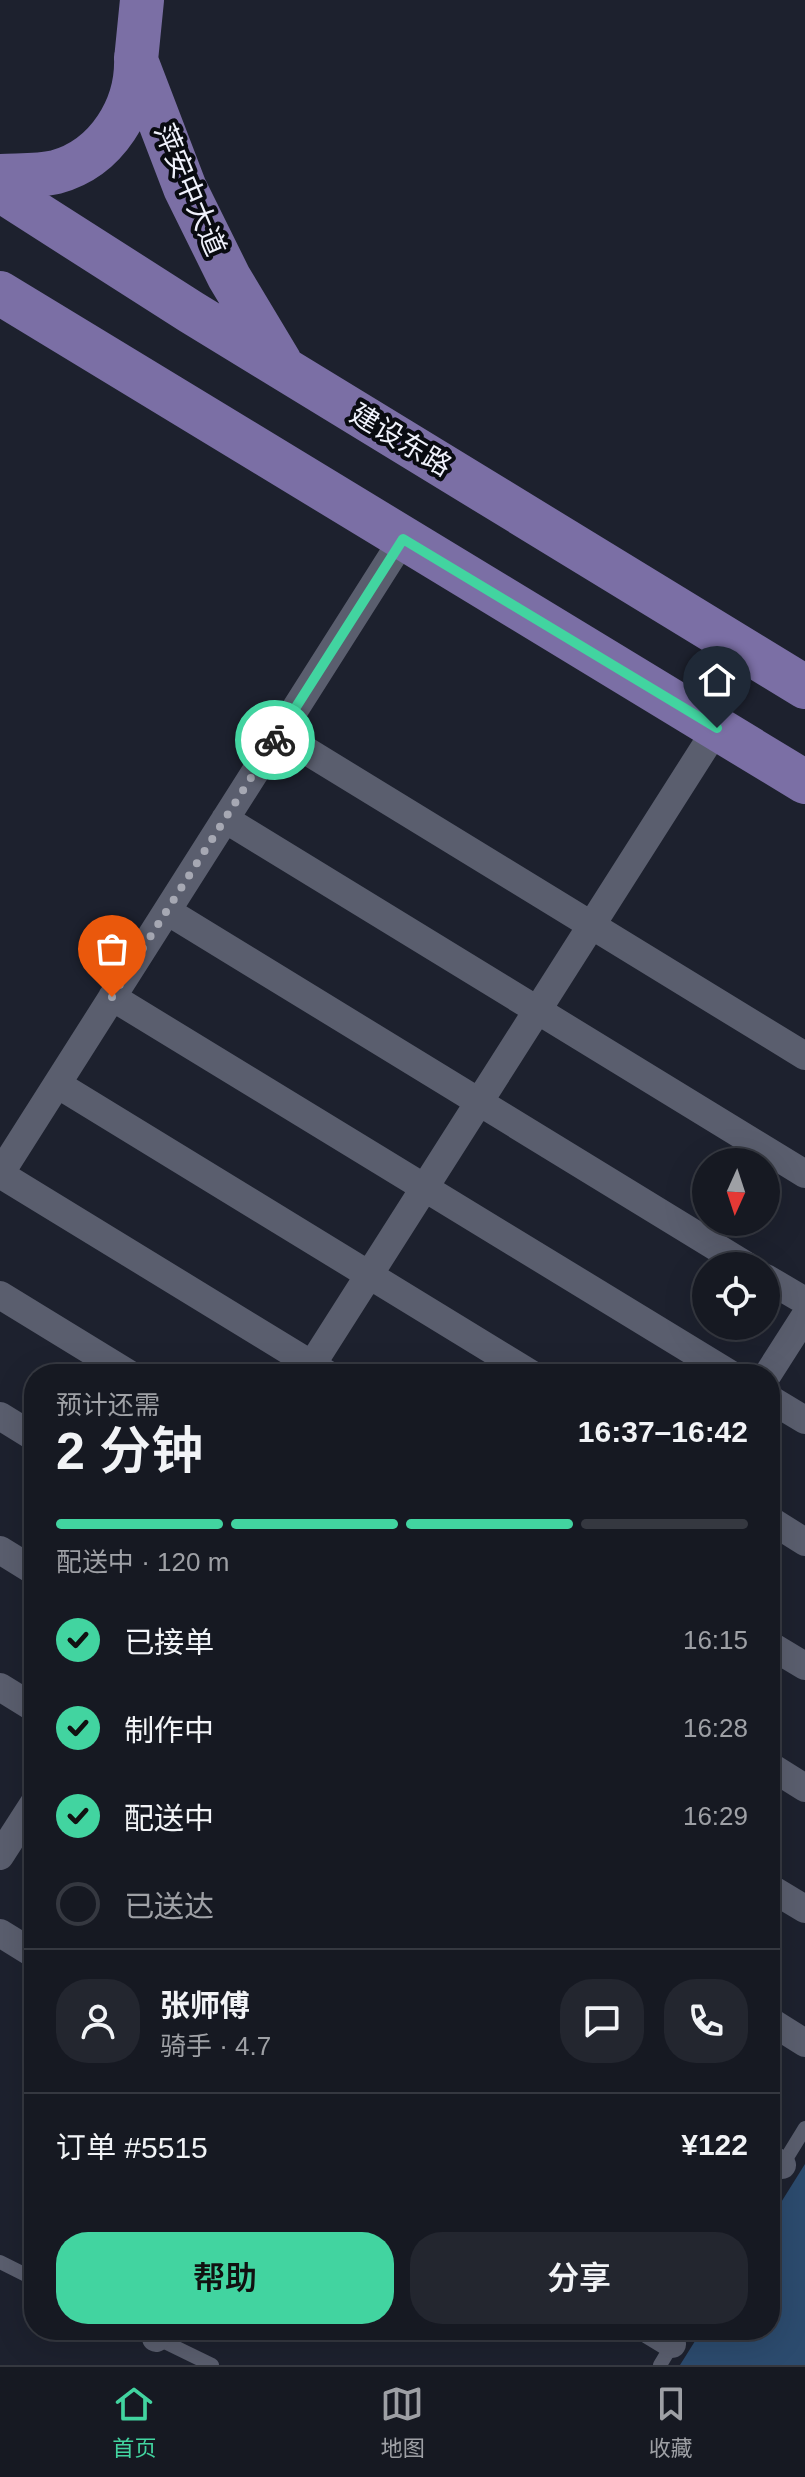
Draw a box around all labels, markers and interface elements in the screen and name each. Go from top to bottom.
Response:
street label: 萍安中大道 [148,120,232,260]
street label: 建设东路 [345,398,457,482]
pin [683,646,751,728]
icon: home [695,658,739,702]
courier [235,700,315,780]
icon: bike [253,718,297,762]
pin [78,915,146,997]
icon: bag [90,927,134,971]
north arrow [692,1148,780,1236]
map controls [692,1148,780,1340]
button: locate [692,1252,780,1340]
text: 预计还需 [56,1390,160,1420]
text: 16:37–16:42 [578,1415,748,1448]
text: 2 分钟 [56,1422,203,1480]
text: 配送中 · 120 m [56,1547,229,1577]
icon: check [56,1618,100,1662]
text: 16:15 [683,1625,748,1655]
text: 已接单 [124,1626,214,1659]
icon: check [56,1706,100,1750]
text: 16:28 [683,1713,748,1743]
text: 制作中 [124,1714,214,1747]
icon: check [56,1794,100,1838]
text: 16:29 [683,1801,748,1831]
text: 配送中 [124,1802,214,1835]
text: 已送达 [124,1890,214,1923]
button: person [56,1979,140,2063]
button: chat [560,1979,644,2063]
button: phone [664,1979,748,2063]
text: 张师傅 [160,1989,250,2022]
text: 骑手 · 4.7 [160,2031,271,2061]
text: ¥122 [681,2128,748,2161]
text: 订单 #5515 [56,2131,208,2164]
button: 帮助 [56,2232,394,2324]
button: 分享 [410,2232,748,2324]
tab: 首页 [112,2382,156,2462]
tab: 地图 [380,2382,425,2462]
tab: 收藏 [649,2382,693,2462]

